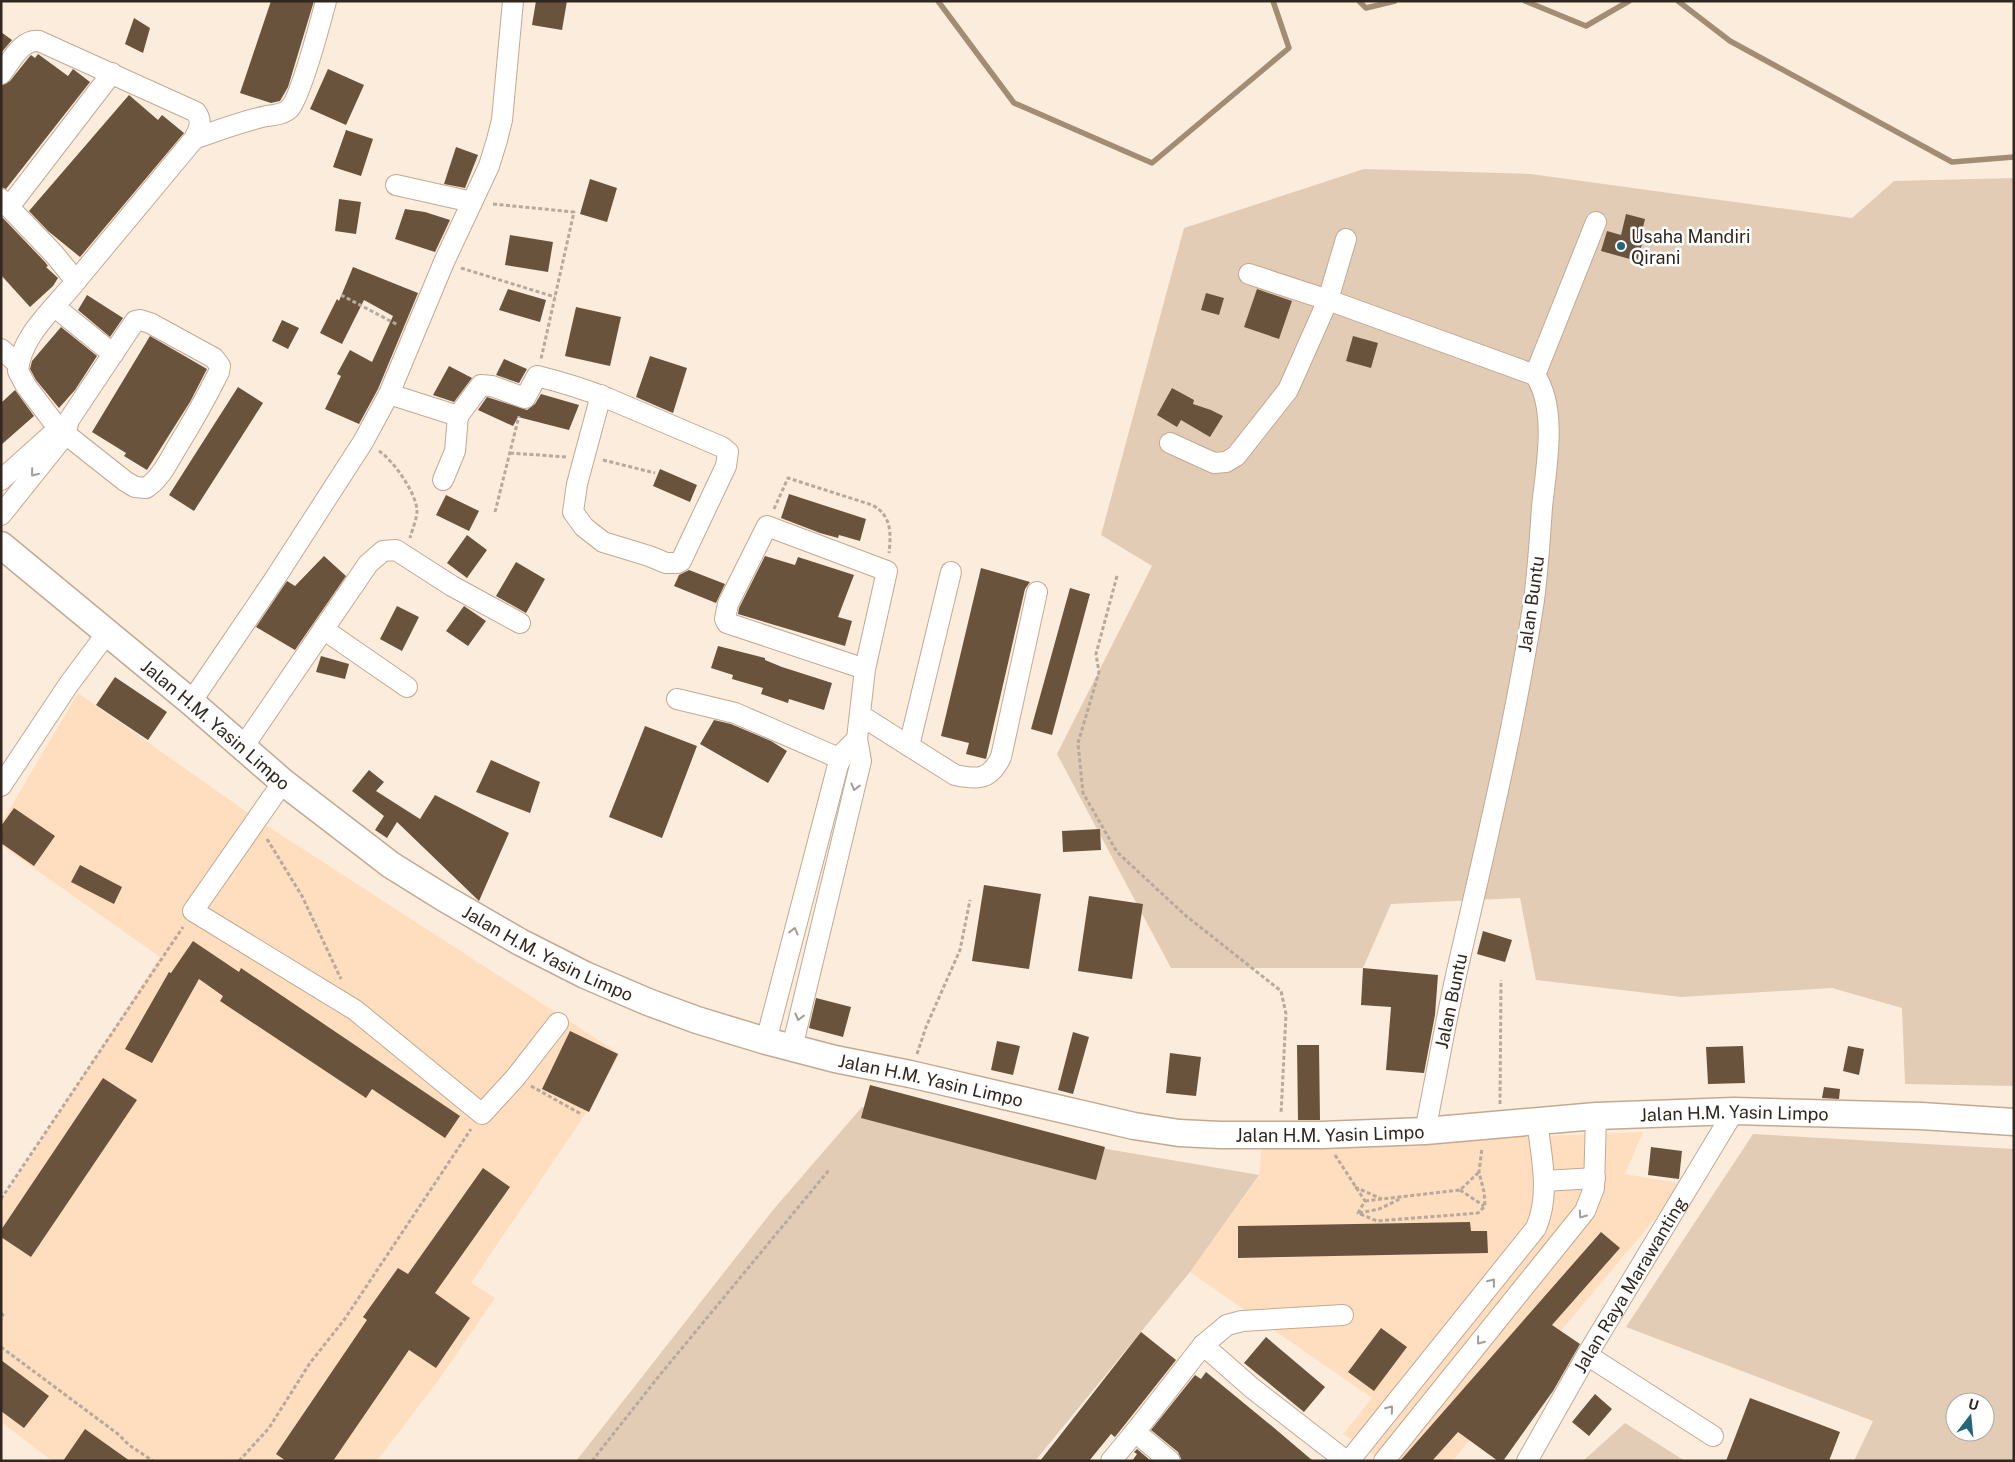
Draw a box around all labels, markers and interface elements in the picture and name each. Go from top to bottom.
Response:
place label: Usaha Mandiri Qirani [1631,226,1751,268]
marker: Usaha Mandiri Qirani [1615,240,1627,252]
one-way arrow [31,468,40,477]
street label: Jalan Buntu [1514,554,1548,654]
street label: Jalan H.M. Yasin Limpo [137,655,294,794]
one-way arrow [850,782,861,791]
street label: Jalan H.M. Yasin Limpo [459,901,637,1005]
one-way arrow [788,927,799,936]
street label: Jalan Buntu [1431,951,1471,1051]
one-way arrow [795,1012,805,1020]
street label: Jalan H.M. Yasin Limpo [837,1049,1025,1110]
street label: Jalan H.M. Yasin Limpo [1639,1100,1829,1125]
street label: Jalan H.M. Yasin Limpo [1236,1121,1425,1146]
street label: Jalan Raya Marawanting [1569,1193,1690,1376]
one-way arrow [1579,1209,1587,1218]
one-way arrow [1486,1279,1494,1288]
one-way arrow [1476,1336,1485,1345]
north arrow [1945,1392,1995,1442]
text: U [1967,1395,1981,1414]
one-way arrow [1384,1405,1393,1415]

